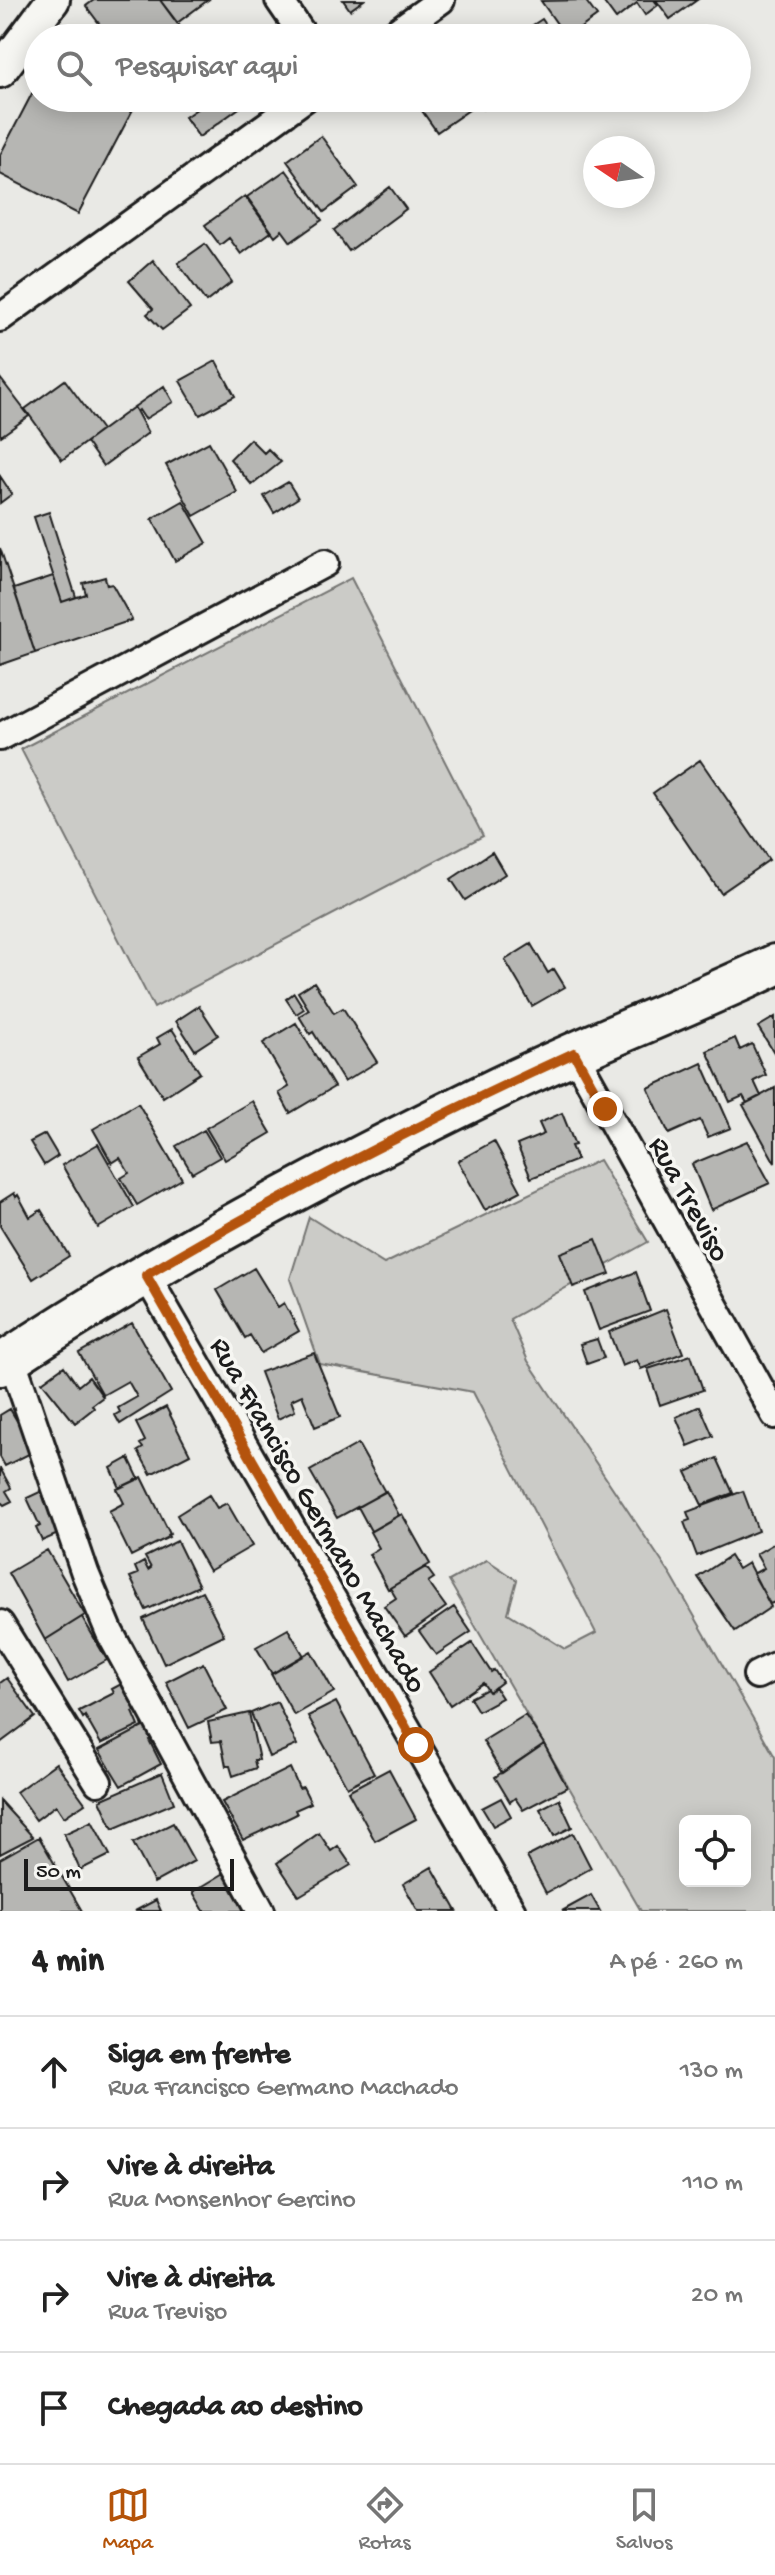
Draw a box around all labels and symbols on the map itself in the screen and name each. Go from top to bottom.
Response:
north arrow [583,136,655,208]
route end [587,1091,623,1127]
street label: Rua Treviso [638,1132,736,1269]
street label: Rua Francisco Germano Machado [200,1332,432,1700]
route start [398,1727,434,1763]
scale bar [24,1855,234,1891]

